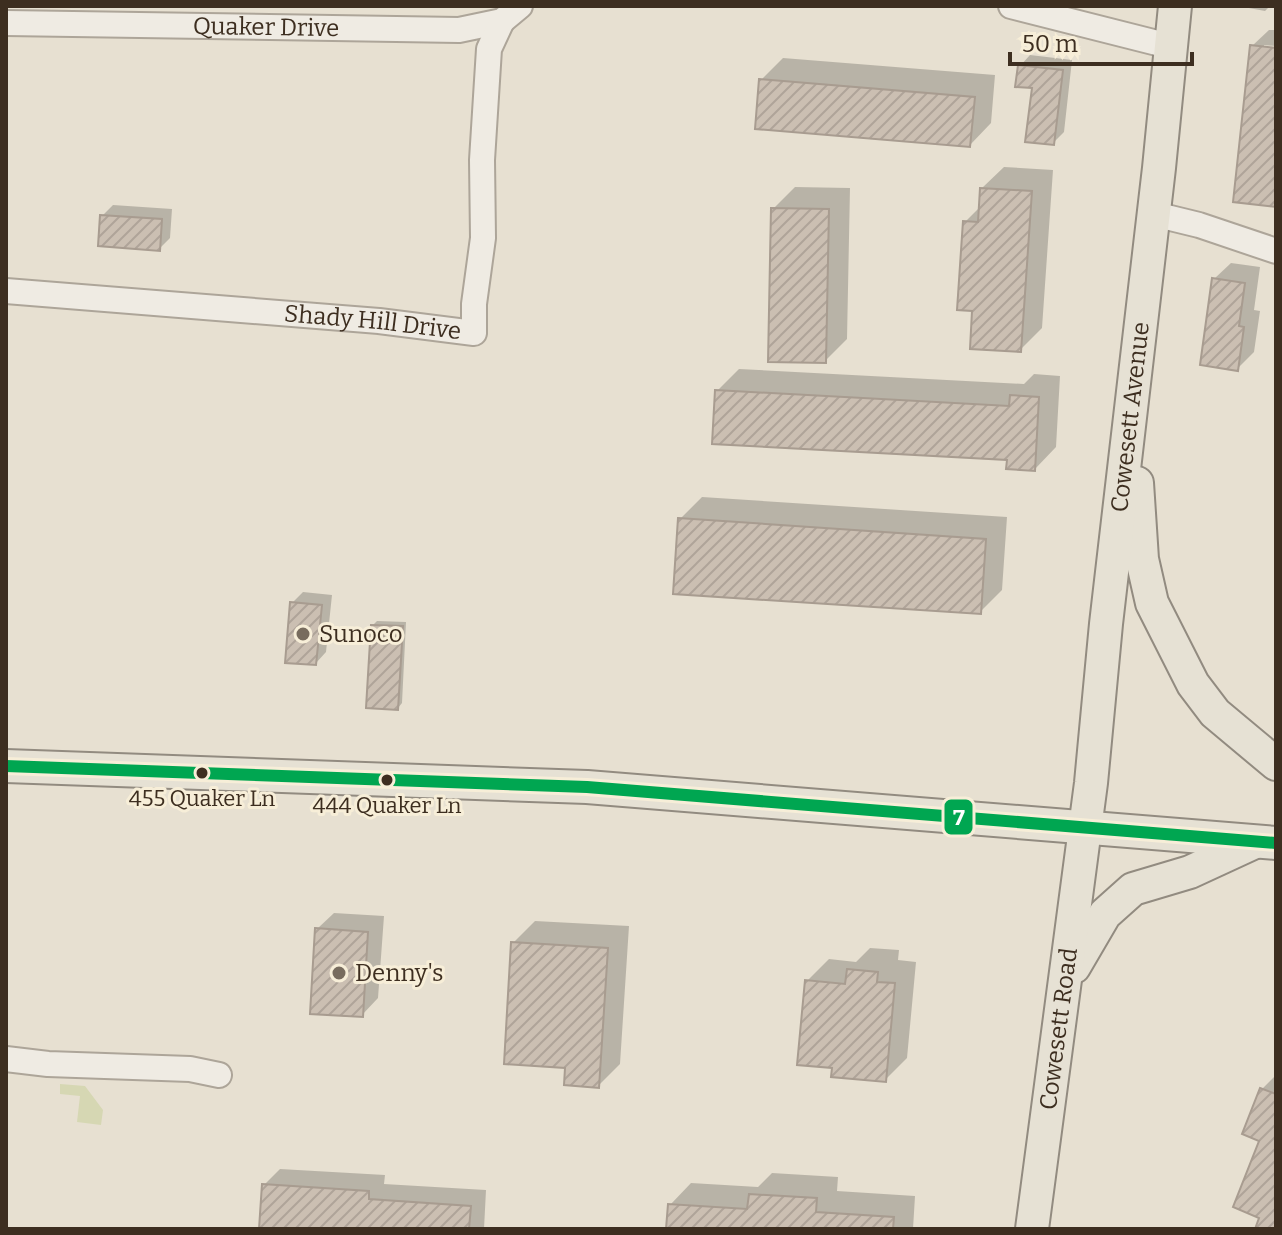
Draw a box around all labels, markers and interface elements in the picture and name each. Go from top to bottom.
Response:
street label: Quaker Drive [193,12,339,42]
scale bar [1010,16,1192,66]
text: 50 m [1022,30,1078,58]
street label: Shady Hill Drive [283,299,463,345]
street label: Cowesett Avenue [1105,320,1155,514]
place label: Sunoco [319,620,403,648]
marker: Sunoco [294,625,312,643]
marker: 455 Quaker Ln [194,765,210,781]
marker: 444 Quaker Ln [379,772,395,788]
place label: 455 Quaker Ln [129,785,275,812]
place label: 444 Quaker Ln [313,792,461,819]
line badge: 7 [943,798,974,836]
text: 7 [953,804,965,831]
street label: Cowesett Road [1034,946,1083,1112]
place label: Denny's [355,959,443,987]
marker: Denny's [330,964,348,982]

